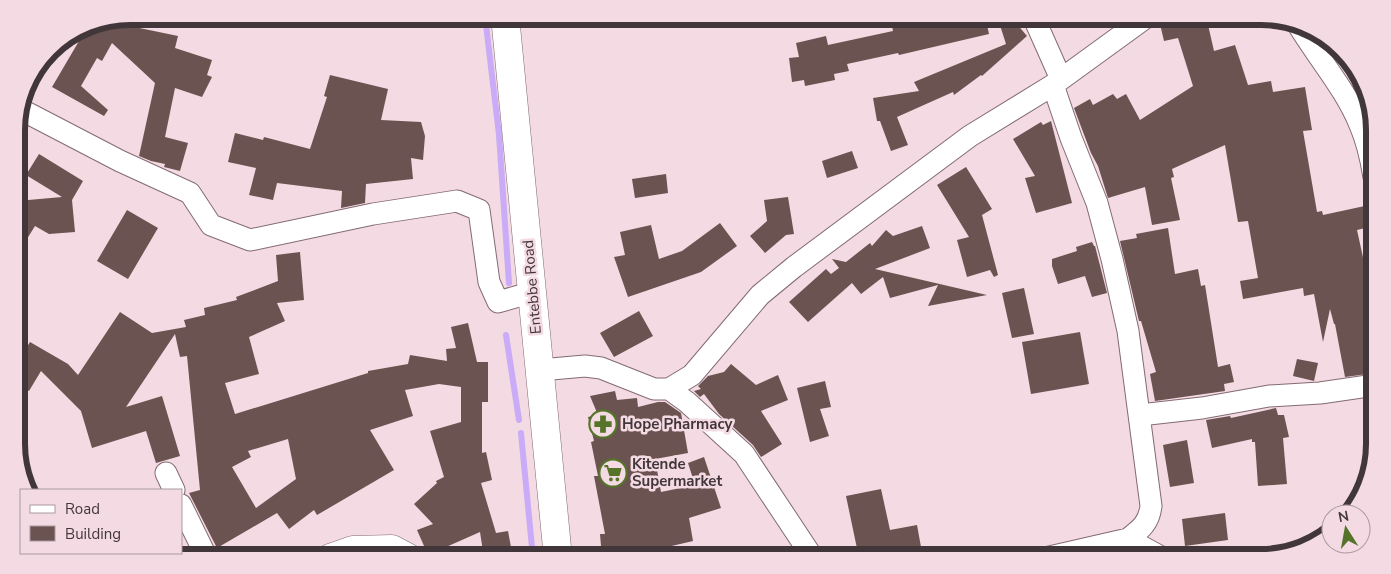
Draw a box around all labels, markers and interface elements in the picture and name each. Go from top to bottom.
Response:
street label: Entebbe Road [518,239,546,335]
pharmacy icon: Hope Pharmacy [588,409,618,439]
place label: Hope Pharmacy [622,414,733,434]
place label: Kitende Supermarket [632,454,722,491]
supermarket icon: Kitende Supermarket [598,458,628,488]
legend [20,489,182,554]
text: Road [65,499,100,519]
north arrow [1321,504,1371,554]
text: N [1337,506,1351,527]
text: Building [65,524,121,544]

